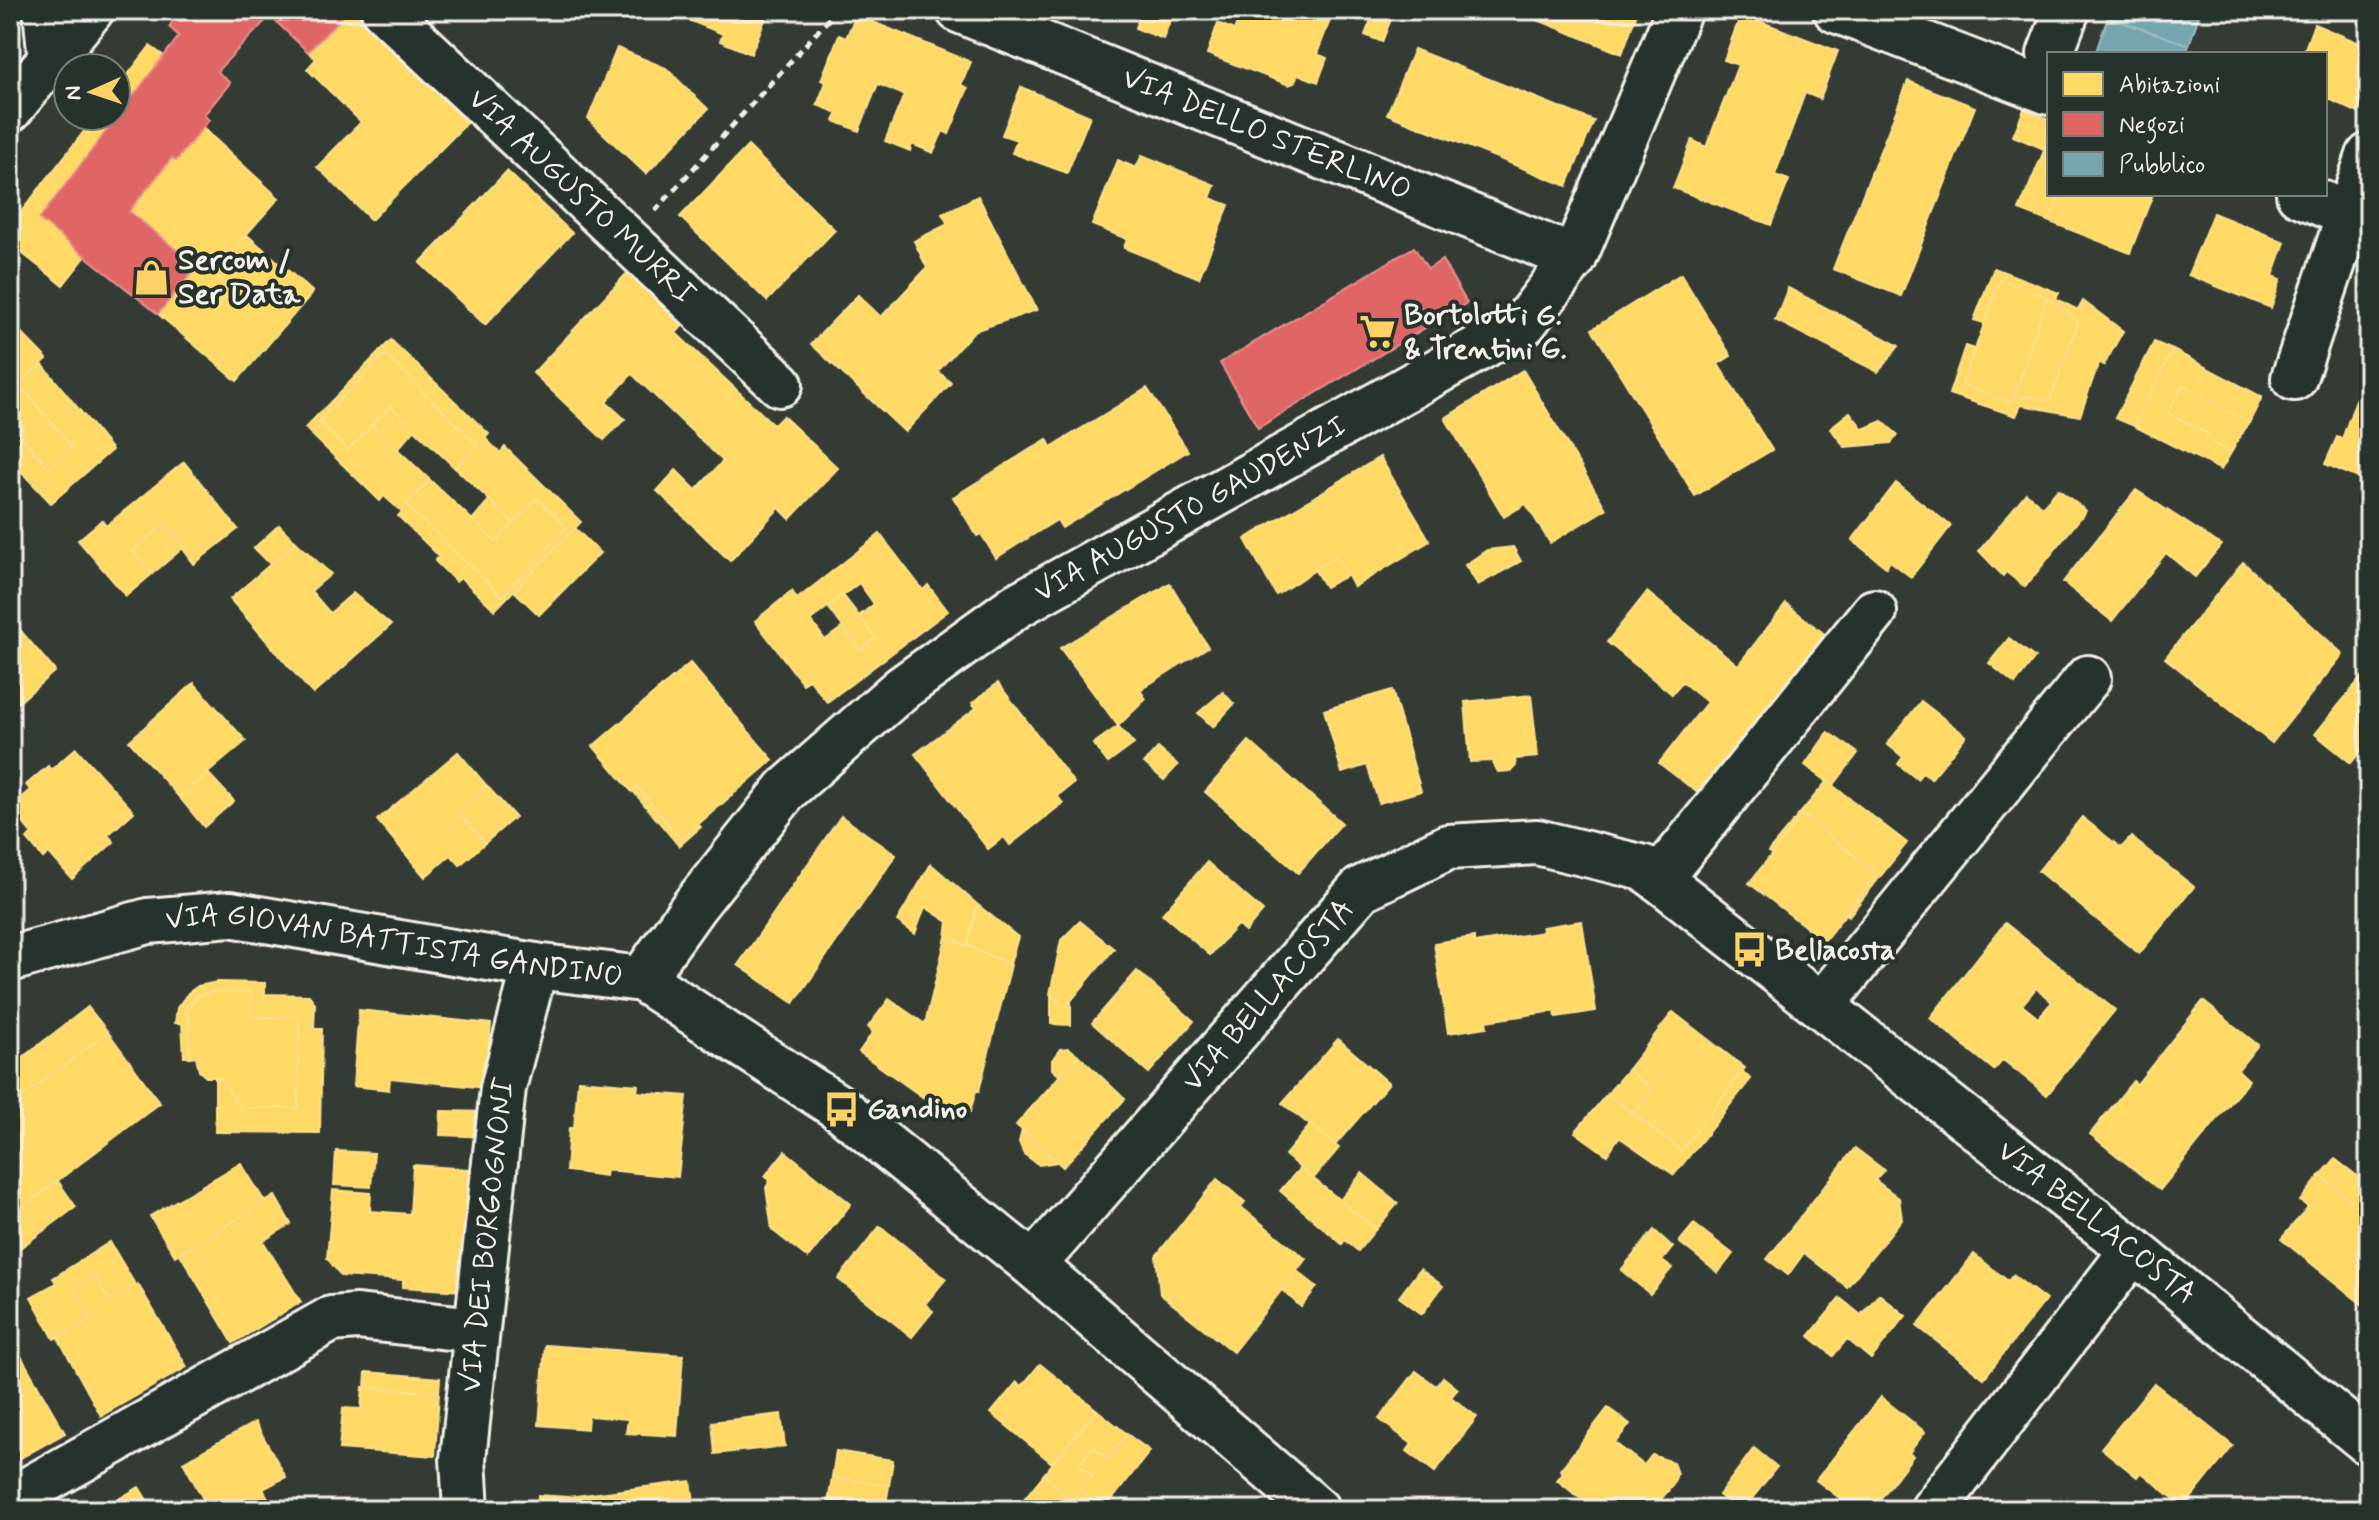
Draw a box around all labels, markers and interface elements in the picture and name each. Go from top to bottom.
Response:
north arrow [52,52,132,132]
legend [2047,52,2327,196]
street label: VIA DELLO STERLINO [1117,58,1417,210]
text: Abitazioni [2119,70,2220,101]
street label: VIA AUGUSTO MURRI [460,80,704,314]
text: N [60,85,88,101]
text: Negozi [2119,110,2185,144]
text: Pubblico [2119,150,2205,181]
place label: Sercom / Ser Data [178,241,301,314]
shop icon: Sercom / Ser Data [133,258,171,296]
place label: Bortolotti G. & Trentini G. [1404,296,1567,369]
supermarket icon: Bortolotti G. & Trentini G. [1359,313,1397,351]
street label: VIA AUGUSTO GAUDENZI [1027,406,1353,612]
street label: VIA BELLACOSTA [1173,891,1363,1100]
street label: VIA GIOVAN BATTISTA GANDINO [164,894,625,996]
bus stop icon: Bellacosta [1730,931,1768,969]
place label: Bellacosta [1775,931,1895,970]
street label: VIA DEI BORGOGNONI [451,1074,524,1394]
bus stop icon: Gandino [822,1090,860,1128]
place label: Gandino [867,1090,967,1129]
street label: VIA BELLACOSTA [1989,1132,2205,1314]

